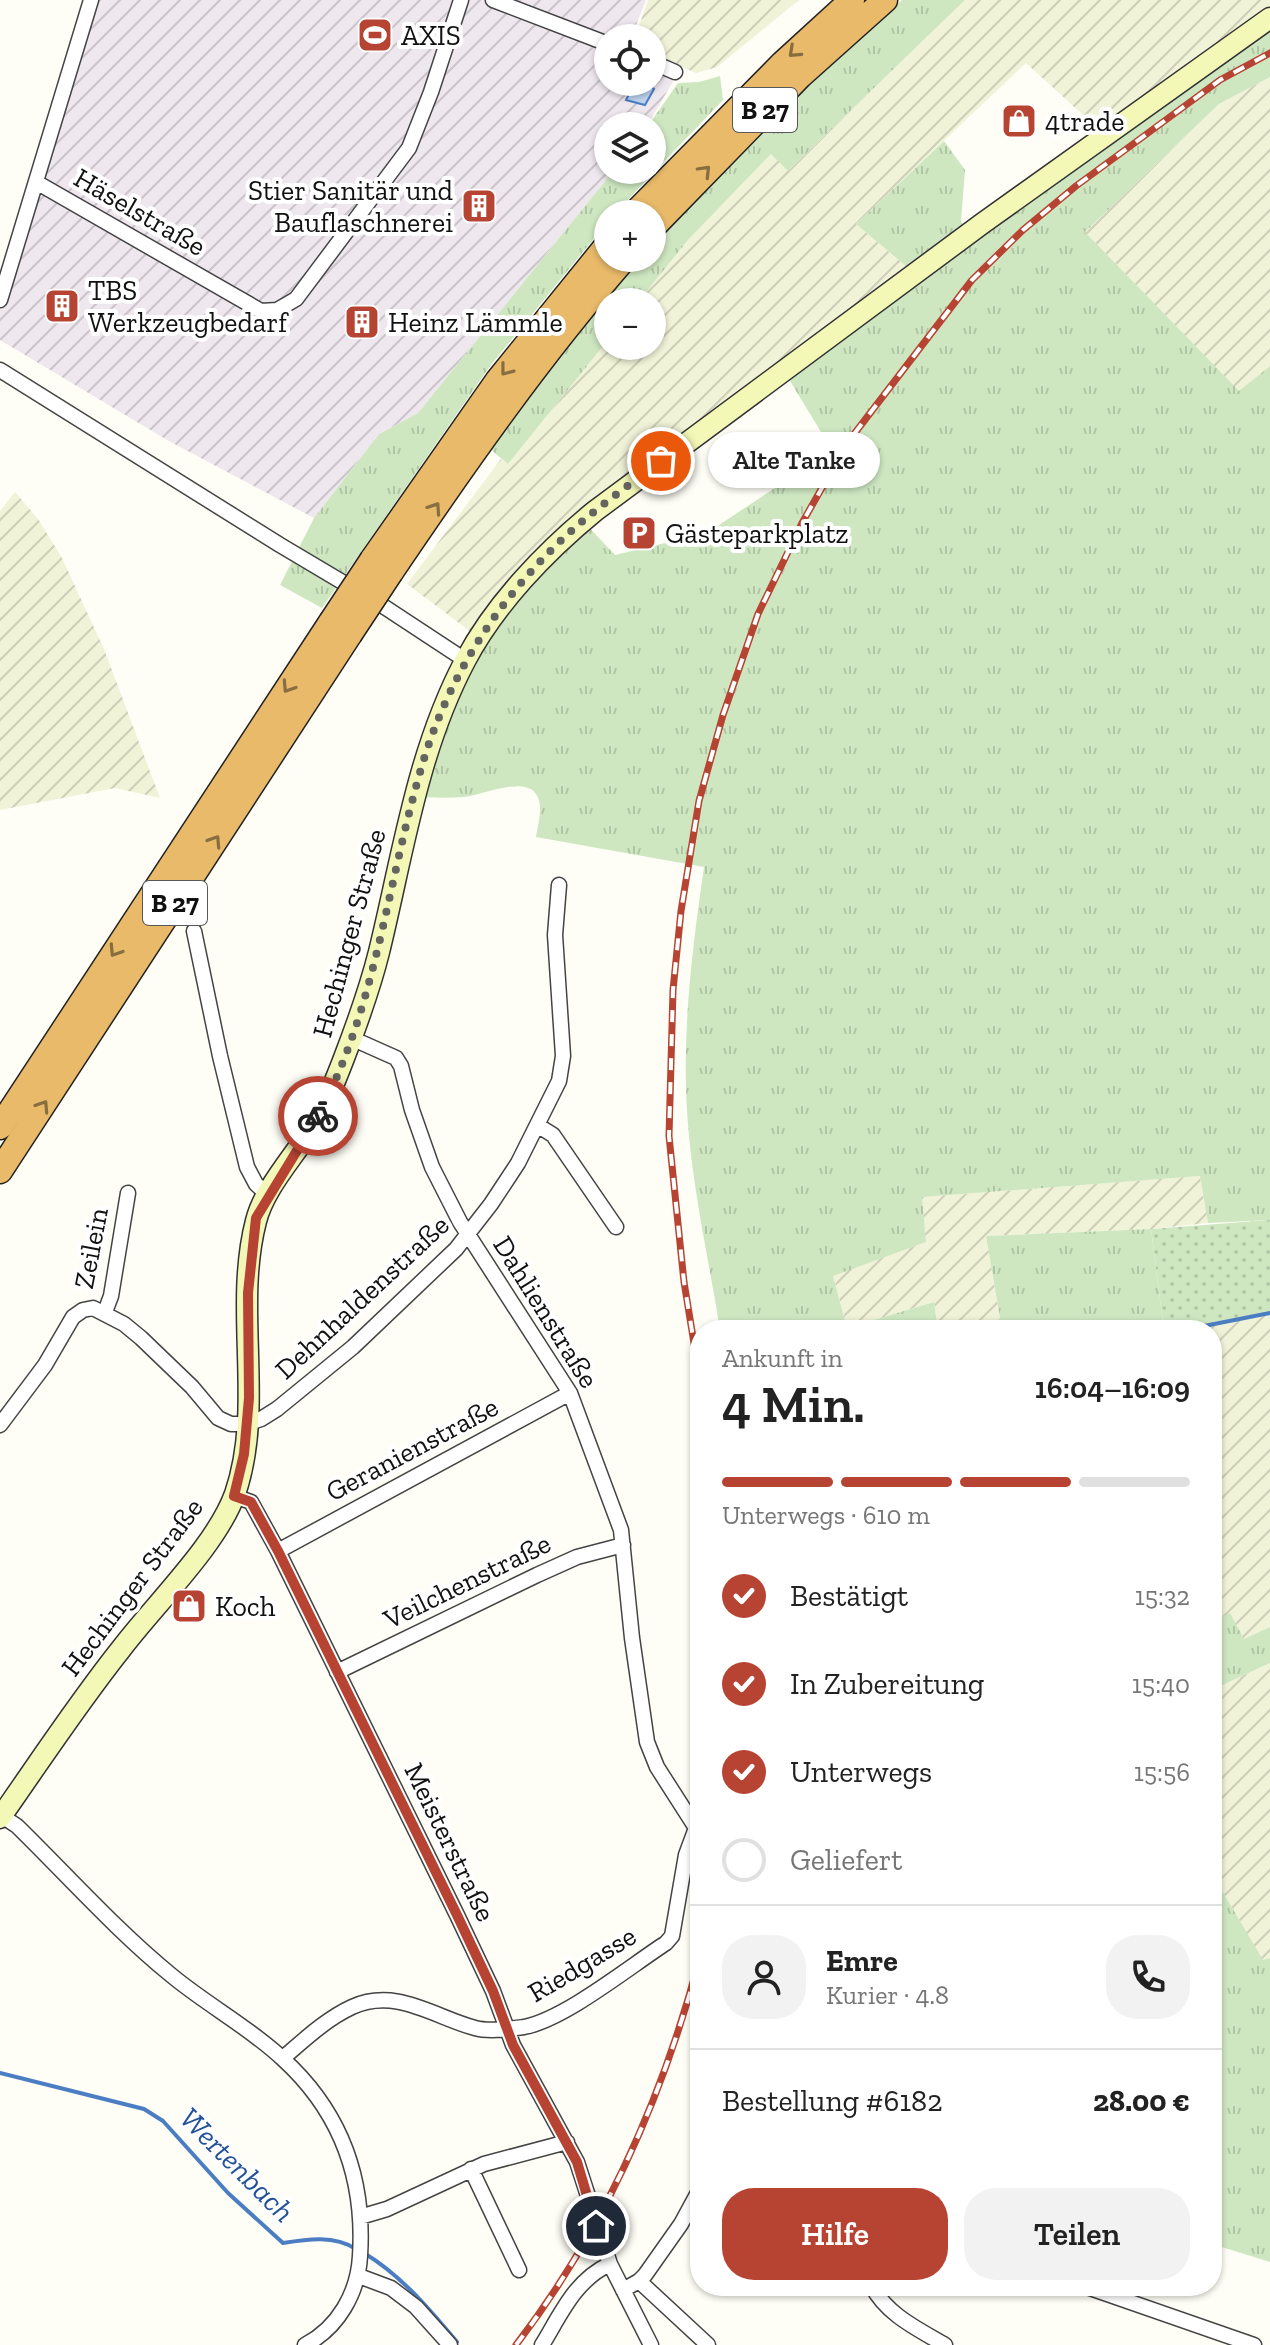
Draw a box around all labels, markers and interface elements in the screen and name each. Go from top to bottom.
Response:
sports icon: AXIS [356,16,394,54]
place label: AXIS [401,19,461,52]
map controls [594,24,666,360]
button: locate [594,24,666,96]
one-way arrow [789,42,804,57]
road number: B 27 [733,88,797,132]
shop icon: 4trade [1000,102,1038,140]
place label: 4trade [1045,105,1124,138]
button: layers [594,112,666,184]
street label: Häselstraße [68,161,212,263]
one-way arrow [696,166,711,180]
place label: Stier Sanitär und Bauflaschnerei [248,174,453,239]
building icon: Stier Sanitär und Bauflaschnerei [460,187,498,225]
button: + [594,200,666,272]
place label: TBS Werkzeugbedarf [88,274,289,339]
building icon: TBS Werkzeugbedarf [43,287,81,325]
button: − [594,288,666,360]
building icon: Heinz Lämmle [343,303,381,341]
place label: Heinz Lämmle [388,306,563,339]
one-way arrow [501,361,516,375]
pin [627,427,695,495]
callout: Alte Tanke [709,433,881,489]
icon: bag [639,439,683,483]
text: Alte Tanke [732,444,856,476]
one-way arrow [425,502,440,516]
parking icon: Gästeparkplatz [620,514,658,552]
place label: Gästeparkplatz [665,517,849,550]
one-way arrow [282,678,297,693]
street label: Hechinger Straße [305,825,393,1041]
one-way arrow [205,835,220,850]
road number: B 27 [143,881,207,925]
one-way arrow [110,943,125,957]
courier [278,1076,358,1156]
icon: bike [296,1094,340,1138]
one-way arrow [33,1100,48,1114]
street label: Zeilein [67,1205,115,1291]
street label: Dehnhaldenstraße [268,1208,456,1386]
street label: Dahlienstraße [486,1230,606,1394]
text: Ankunft in [722,1342,843,1374]
text: 16:04–16:09 [1035,1370,1190,1406]
text: 4 Min. [722,1373,865,1435]
street label: Geranienstraße [320,1390,504,1508]
street label: Hechinger Straße [54,1491,210,1683]
text: Unterwegs · 610 m [722,1499,930,1531]
street label: Veilchenstraße [377,1526,556,1636]
icon: check [722,1574,766,1618]
text: Bestätigt [790,1578,908,1614]
text: 15:32 [1135,1580,1190,1612]
shop icon: Koch [170,1587,208,1625]
place label: Koch [215,1590,276,1623]
icon: check [722,1662,766,1706]
text: In Zubereitung [790,1666,984,1702]
text: 15:40 [1132,1668,1190,1700]
icon: check [722,1750,766,1794]
text: Unterwegs [790,1754,932,1790]
text: 15:56 [1134,1756,1190,1788]
street label: Meisterstraße [397,1757,503,1927]
text: Geliefert [790,1842,903,1878]
street label: Riedgasse [522,1919,642,2009]
button: person [722,1935,806,2019]
button: phone [1106,1935,1190,2019]
text: Emre [826,1943,898,1979]
text: Kurier · 4.8 [826,1979,949,2011]
text: Bestellung #6182 [722,2083,943,2119]
text: 28.00 € [1093,2083,1190,2119]
water label: Wertenbach [172,2100,302,2230]
button: Hilfe [722,2188,948,2280]
button: Teilen [964,2188,1190,2280]
pin [562,2192,630,2260]
icon: home [574,2204,618,2248]

